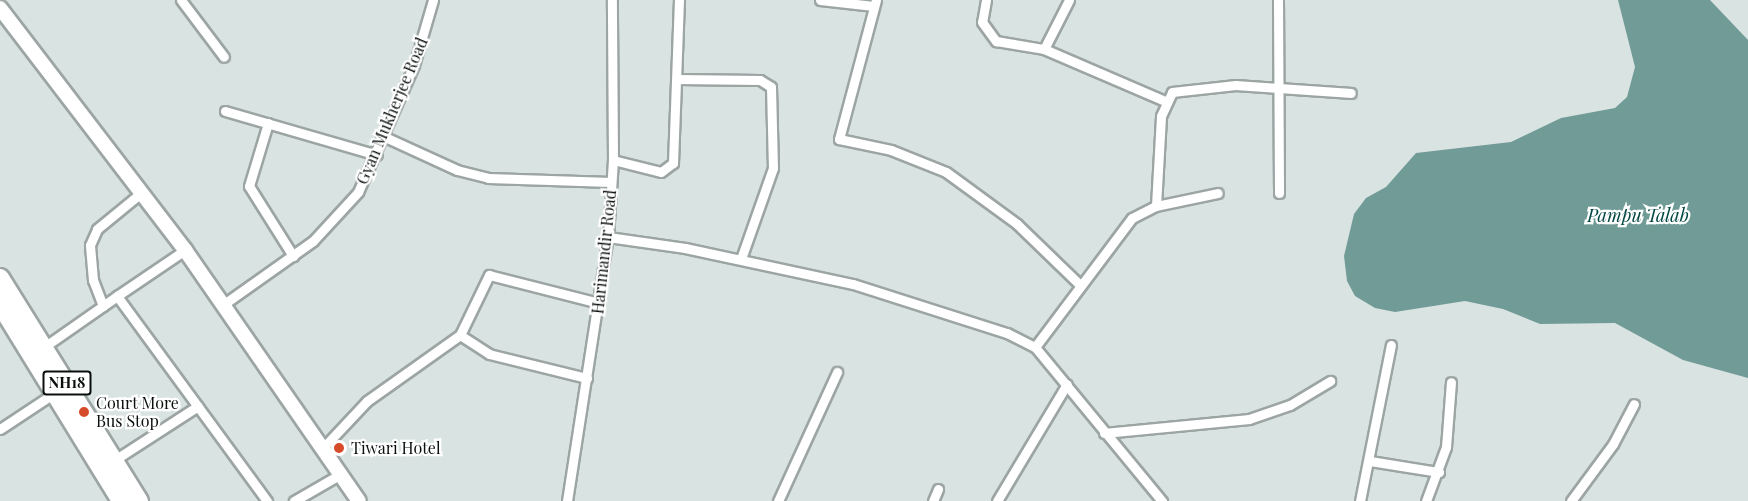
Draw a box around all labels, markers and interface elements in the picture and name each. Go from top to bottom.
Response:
street label: Gyan Mukherjee Road [352,35,432,187]
street label: Harimandir Road [588,189,620,315]
water label: Pampu Talab [1587,204,1689,226]
road number: NH18 [42,371,92,395]
place label: Court More Bus Stop [96,393,179,431]
marker: Court More Bus Stop [77,405,91,419]
place label: Tiwari Hotel [351,438,441,458]
marker: Tiwari Hotel [332,441,346,455]

